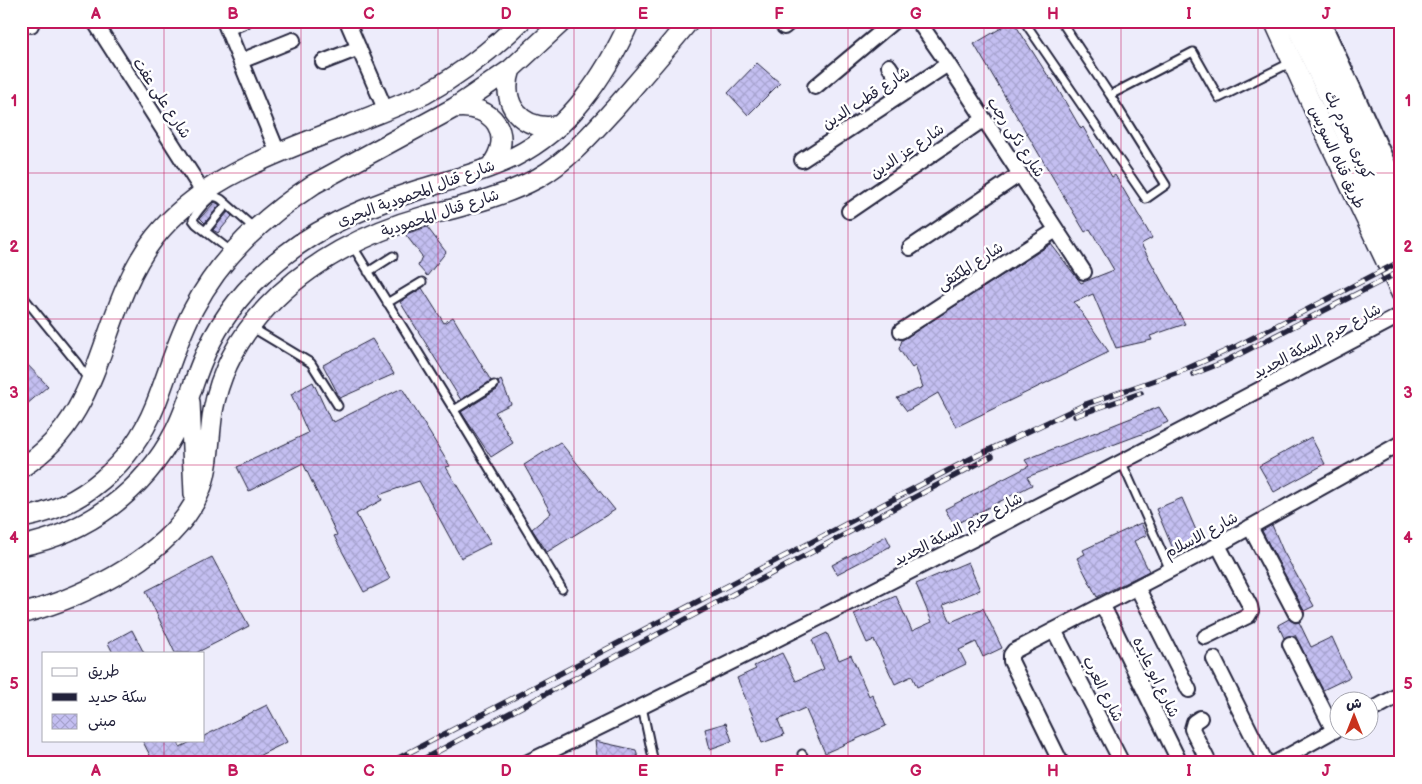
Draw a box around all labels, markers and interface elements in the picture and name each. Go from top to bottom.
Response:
text: A [90,5,101,24]
text: B [227,5,239,24]
text: C [363,5,375,24]
text: D [500,5,512,24]
text: E [638,5,648,24]
text: F [774,5,784,24]
text: G [910,5,922,24]
text: H [1047,5,1059,24]
text: I [1186,5,1192,24]
text: J [1322,5,1331,24]
street label: شارع على عفت [128,54,195,142]
street label: شارع قطب الدين [819,63,914,134]
street label: كوبرى محرم بك [1318,88,1377,184]
text: 1 [11,92,17,111]
text: 1 [1405,92,1411,111]
street label: شارع ذكى رجب [983,94,1049,181]
street label: طريق قناه السويس [1304,103,1369,212]
street label: شارع عز الدين [867,120,948,183]
street label: شارع قنال المحمودية البحرى [335,156,497,230]
street label: شارع قنال المحمودية [379,185,501,241]
text: 2 [9,238,19,257]
street label: شارع المكتفى [934,238,1007,295]
text: 2 [1403,238,1413,257]
street label: شارع حرم السكة الحديد [1250,300,1385,385]
text: 3 [9,384,19,403]
text: 3 [1403,384,1413,403]
street label: شارع حرم السكة الحديد [891,489,1027,572]
street label: شارع الاسلام [1161,508,1242,564]
text: 4 [9,529,19,548]
text: 4 [1403,529,1413,548]
street label: شارع ابو عايده [1128,634,1183,721]
legend [42,652,205,742]
street label: شارع العرب [1078,653,1127,725]
text: طريق [88,662,120,681]
text: 5 [9,675,19,694]
text: 5 [1403,675,1413,694]
text: سكة حديد [88,688,147,707]
north arrow [1330,692,1380,742]
text: ش [1346,695,1362,712]
text: مبنى [88,712,116,731]
text: A [90,762,101,781]
text: B [227,762,239,781]
text: C [363,762,375,781]
text: D [500,762,512,781]
text: E [638,762,648,781]
text: F [774,762,784,781]
text: G [910,762,922,781]
text: H [1047,762,1059,781]
text: I [1186,762,1192,781]
text: J [1322,762,1331,781]

